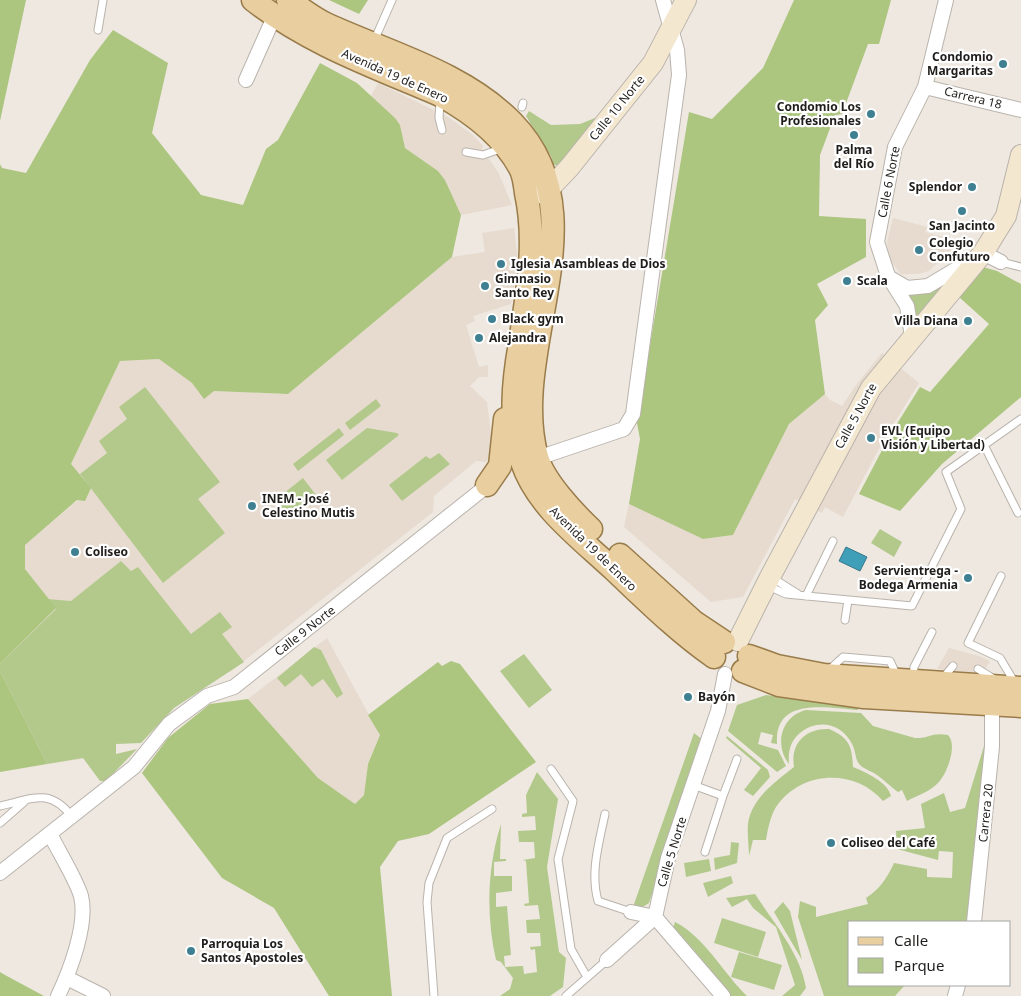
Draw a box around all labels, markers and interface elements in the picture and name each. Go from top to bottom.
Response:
street label: Avenida 19 de Enero [339,44,451,107]
place label: Condomio Margaritas [927,48,993,79]
marker: Condomio Margaritas [997,58,1009,70]
street label: Calle 10 Norte [585,71,648,144]
street label: Carrera 18 [942,82,1004,113]
place label: Condomio Los Profesionales [777,98,861,129]
marker: Condomio Los Profesionales [865,108,877,120]
marker: Palma del Río [848,129,860,141]
place label: Palma del Río [834,141,874,172]
street label: Calle 6 Norte [873,144,904,219]
place label: Splendor [909,178,963,195]
marker: Splendor [966,181,978,193]
marker: San Jacinto [956,205,968,217]
place label: San Jacinto [929,217,995,234]
place label: Colegio Confuturo [929,234,990,265]
marker: Colegio Confuturo [913,244,925,256]
place label: Iglesia Asambleas de Dios [511,255,666,272]
marker: Iglesia Asambleas de Dios [495,258,507,270]
place label: Gimnasio Santo Rey [495,270,554,301]
place label: Scala [857,272,888,289]
marker: Scala [841,275,853,287]
marker: Gimnasio Santo Rey [479,280,491,292]
place label: Black gym [502,310,564,327]
place label: Villa Diana [895,312,958,329]
marker: Black gym [486,313,498,325]
marker: Villa Diana [962,315,974,327]
place label: Alejandra [489,329,547,346]
marker: Alejandra [473,332,485,344]
street label: Calle 5 Norte [830,380,881,452]
place label: EVL (Equipo Visión y Libertad) [881,422,985,453]
marker: EVL (Equipo Visión y Libertad) [865,432,877,444]
place label: INEM - José Celestino Mutis [262,490,355,521]
marker: INEM - José Celestino Mutis [246,500,258,512]
street label: Avenida 19 de Enero [546,503,641,595]
place label: Coliseo [85,543,128,560]
marker: Coliseo [69,546,81,558]
place label: Servientrega - Bodega Armenia [859,562,958,593]
marker: Servientrega - Bodega Armenia [962,572,974,584]
street label: Calle 9 Norte [271,601,339,660]
place label: Bayón [698,688,735,705]
marker: Bayón [682,691,694,703]
street label: Carrera 20 [974,783,997,843]
street label: Calle 5 Norte [653,814,690,889]
place label: Coliseo del Café [841,834,935,851]
marker: Coliseo del Café [825,837,837,849]
legend [848,921,1011,986]
text: Calle [894,930,928,950]
place label: Parroquia Los Santos Apostoles [201,935,303,966]
marker: Parroquia Los Santos Apostoles [185,945,197,957]
text: Parque [894,955,944,975]

